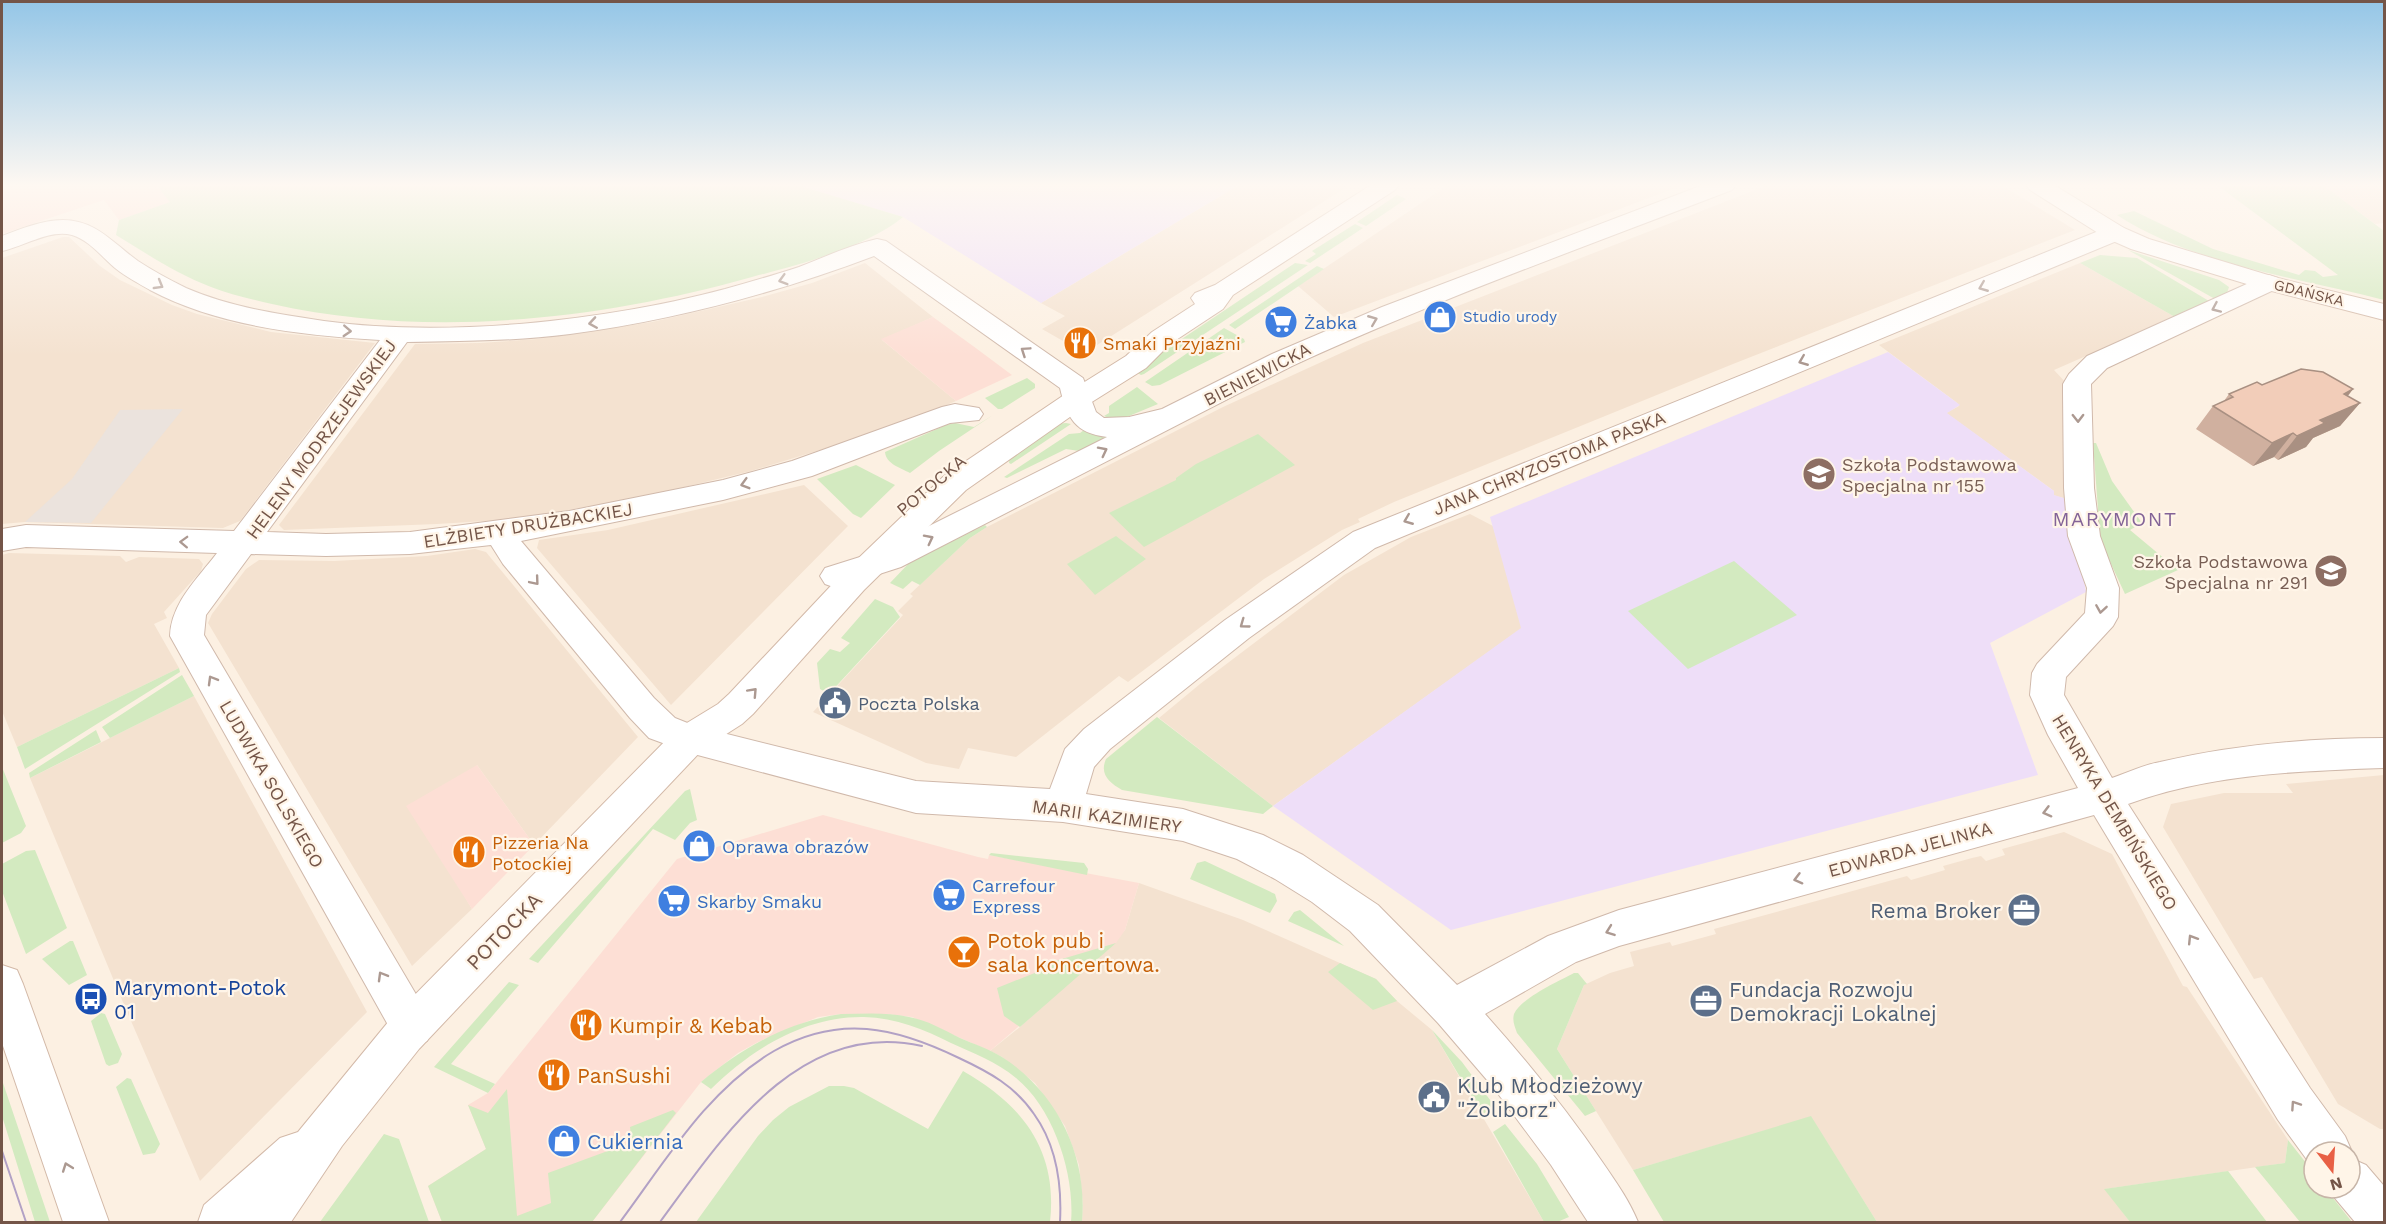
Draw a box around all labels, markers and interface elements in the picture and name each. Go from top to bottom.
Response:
one-way arrow [778,273,788,286]
street label: GDAŃSKA [2272,276,2346,310]
one-way arrow [153,277,163,289]
one-way arrow [1979,280,1990,292]
shop icon: Studio urody [1422,299,1458,335]
one-way arrow [2212,301,2223,313]
supermarket icon: Żabka [1263,304,1299,340]
place label: Studio urody [1463,308,1557,326]
place label: Żabka [1304,312,1357,333]
one-way arrow [1367,315,1378,327]
one-way arrow [588,316,598,328]
one-way arrow [343,324,352,337]
restaurant icon: Smaki Przyjaźni [1062,325,1098,361]
place label: Smaki Przyjaźni [1103,333,1241,354]
street label: HELENY MODRZEJEWSKIEJ [242,335,400,543]
street label: BIENIEWICKA [1200,338,1314,410]
one-way arrow [1020,347,1031,358]
one-way arrow [1798,354,1809,366]
street label: JANA CHRYZOSTOMA PASKA [1430,407,1668,519]
one-way arrow [2072,413,2084,422]
one-way arrow [1097,447,1108,459]
street label: POTOCKA [892,450,970,520]
place label: Szkoła Podstawowa Specjalna nr 155 [1842,454,2017,496]
school or university icon: Szkoła Podstawowa Specjalna nr 155 [1801,456,1837,492]
one-way arrow [740,477,751,489]
street label: ELŻBIETY DRUŻBACKIEJ [422,498,634,552]
district label: MARYMONT [2053,507,2177,531]
one-way arrow [1403,513,1414,526]
one-way arrow [923,535,933,546]
one-way arrow [180,536,189,549]
place label: Szkoła Podstawowa Specjalna nr 291 [2133,551,2308,593]
school or university icon: Szkoła Podstawowa Specjalna nr 291 [2313,553,2349,589]
one-way arrow [527,574,538,585]
one-way arrow [2095,604,2107,614]
one-way arrow [1239,617,1250,628]
one-way arrow [208,675,219,686]
public building icon: Poczta Polska [817,685,853,721]
one-way arrow [746,688,757,698]
place label: Poczta Polska [858,693,980,714]
street label: LUDWIKA SOLSKIEGO [215,697,329,871]
street label: HENRYKA DEMBIŃSKIEGO [2048,710,2182,914]
street label: MARII KAZIMIERY [1031,795,1184,837]
one-way arrow [2042,805,2053,817]
street label: EDWARDA JELINKA [1826,817,1994,881]
shop icon: Oprawa obrazów [681,828,717,864]
place label: Pizzeria Na Potockiej [492,832,589,874]
restaurant icon: Pizzeria Na Potockiej [451,834,487,870]
place label: Oprawa obrazów [722,836,869,857]
one-way arrow [1793,872,1804,884]
place label: Carrefour Express [972,875,1055,917]
supermarket icon: Carrefour Express [931,877,967,913]
supermarket icon: Skarby Smaku [656,883,692,919]
street label: POTOCKA [461,887,547,975]
place label: Skarby Smaku [697,891,822,912]
office icon: Rema Broker [2006,892,2042,928]
place label: Rema Broker [1870,898,2001,923]
one-way arrow [1605,924,1616,937]
place label: Potok pub i sala koncertowa. [987,928,1160,977]
bar icon: Potok pub i sala koncertowa. [946,934,982,970]
one-way arrow [2188,935,2200,945]
one-way arrow [378,972,389,982]
place label: Marymont-Potok 01 [114,975,286,1024]
place label: Fundacja Rozwoju Demokracji Lokalnej [1729,977,1937,1026]
bus stop icon: Marymont-Potok 01 [73,981,109,1017]
office icon: Fundacja Rozwoju Demokracji Lokalnej [1688,983,1724,1019]
restaurant icon: Kumpir & Kebab [568,1007,604,1043]
place label: Kumpir & Kebab [609,1013,773,1038]
restaurant icon: PanSushi [536,1057,572,1093]
place label: PanSushi [577,1063,671,1088]
place label: Klub Młodzieżowy "Żoliborz" [1457,1073,1643,1122]
public building icon: Klub Młodzieżowy "Żoliborz" [1416,1079,1452,1115]
one-way arrow [2291,1100,2302,1111]
shop icon: Cukiernia [546,1123,582,1159]
place label: Cukiernia [587,1129,683,1154]
north arrow [2302,1140,2362,1200]
one-way arrow [61,1162,74,1173]
text: N [2328,1173,2345,1195]

